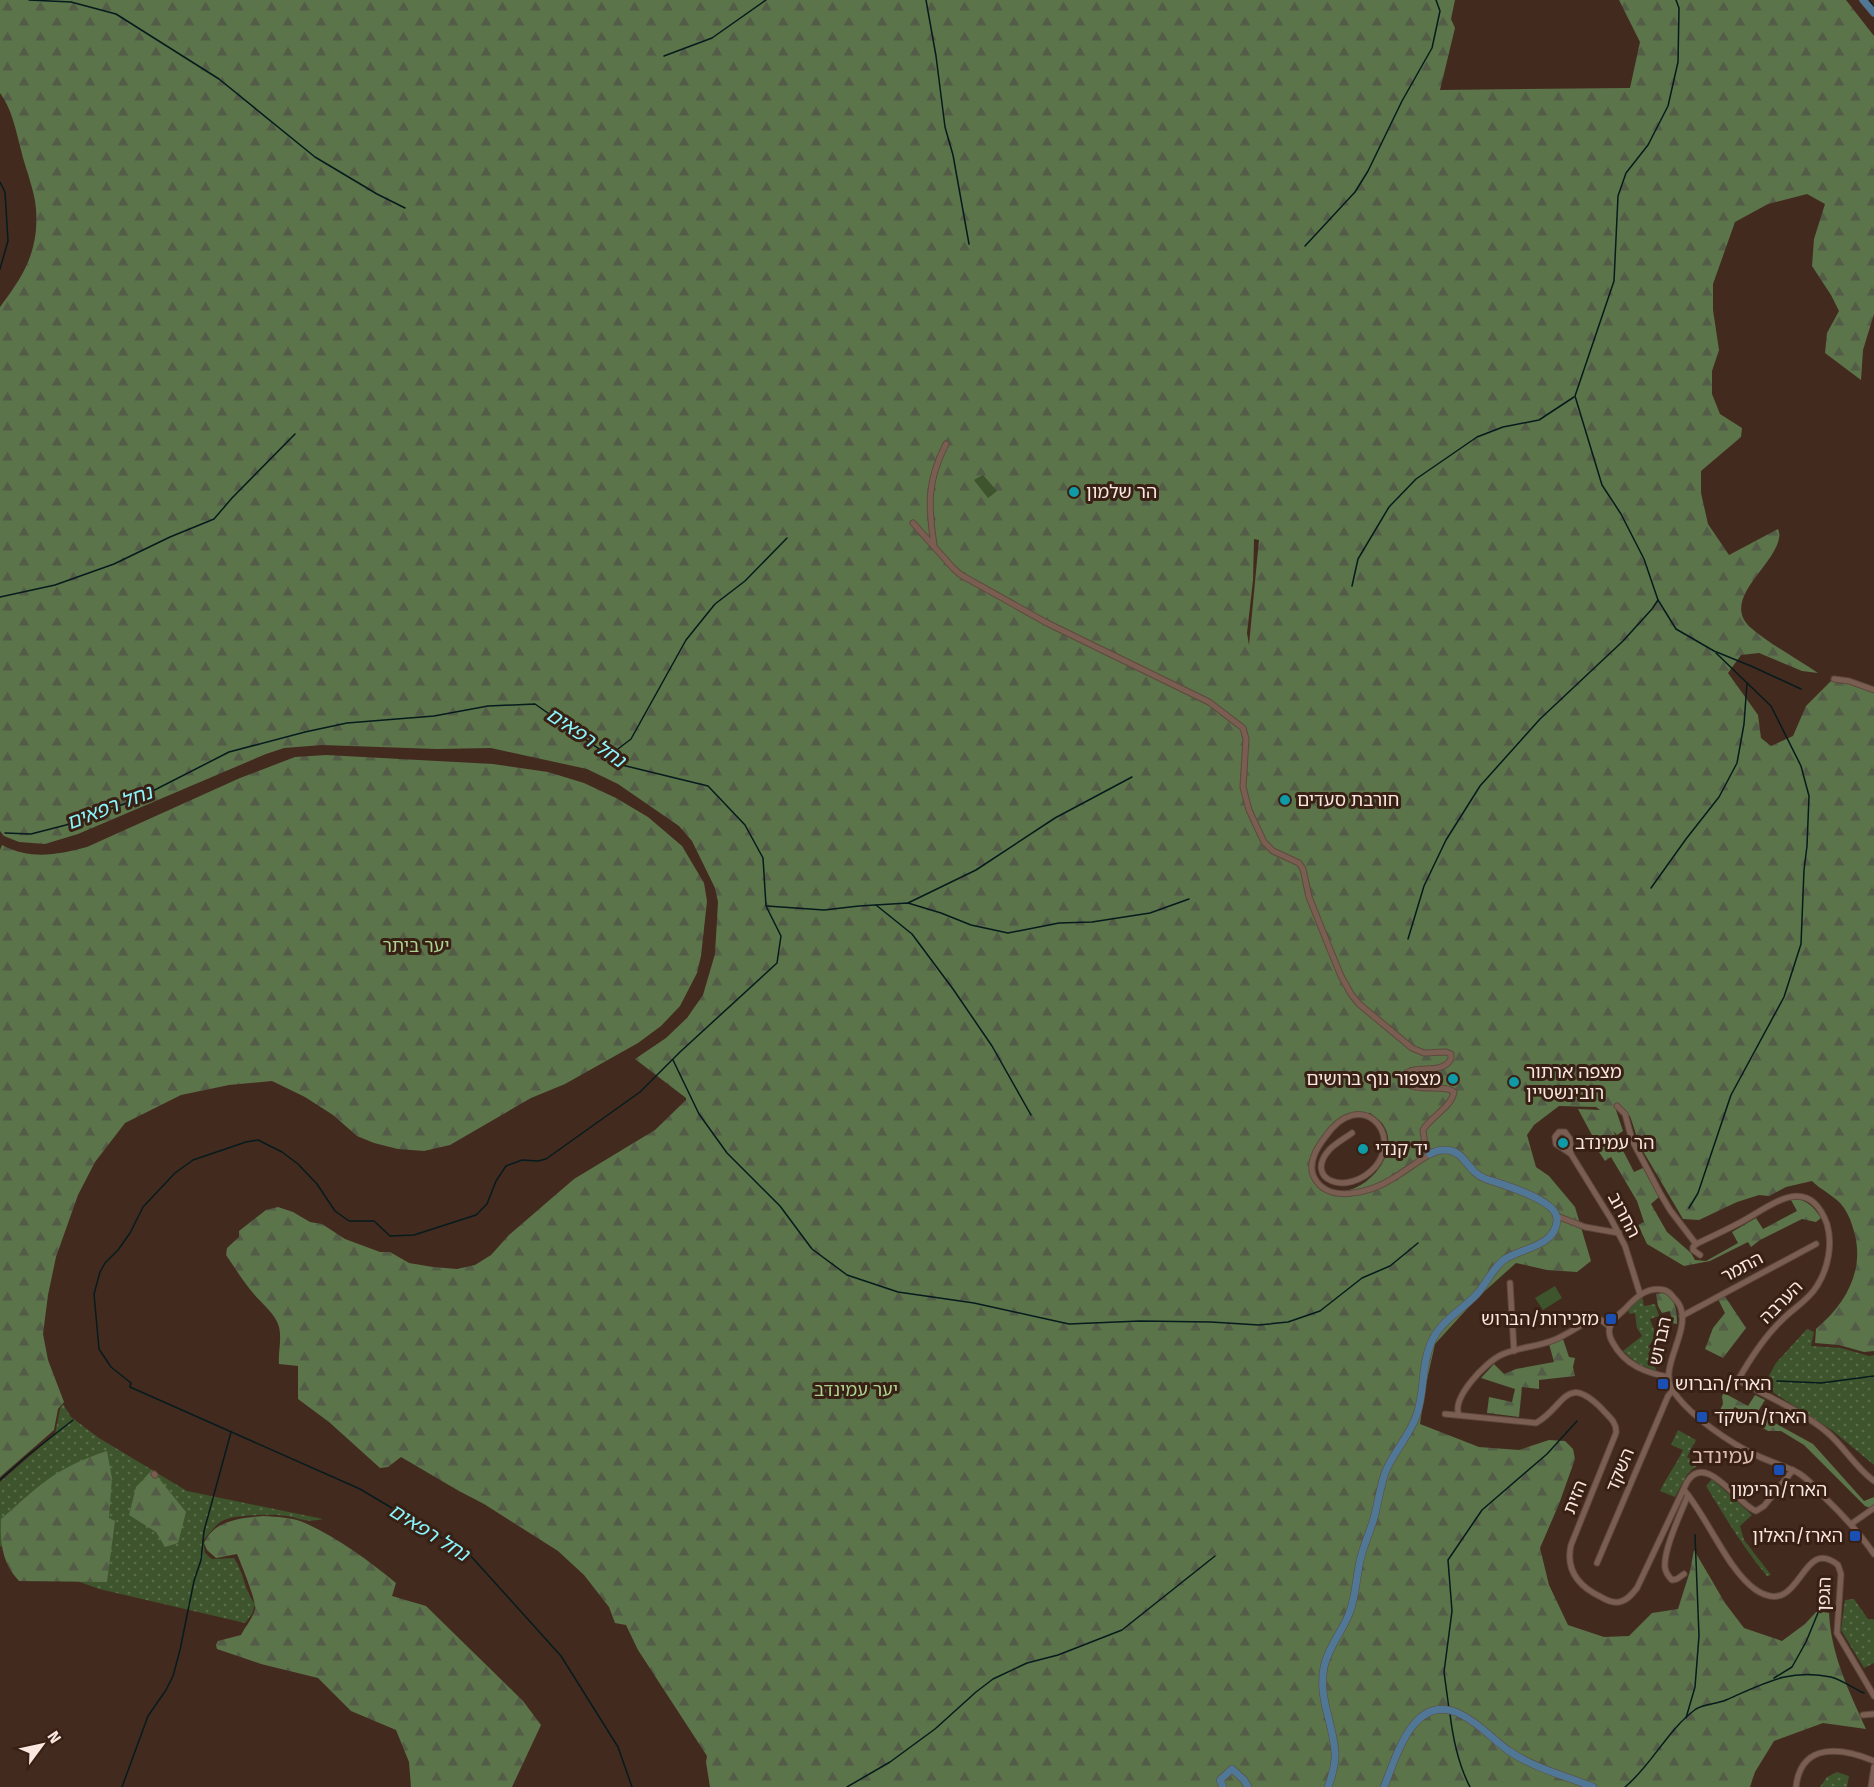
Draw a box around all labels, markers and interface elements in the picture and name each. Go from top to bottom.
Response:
place label: הר שלמון [1086,481,1157,503]
marker: הר שלמון [1067,485,1081,499]
water label: נחל רפאים [542,702,631,773]
water label: נחל רפאים [63,779,157,834]
place label: חורבת סעדים [1297,789,1399,811]
marker: חורבת סעדים [1278,793,1292,807]
park label: יער ביתר [382,935,450,957]
place label: מצפה ארתור רובינשטיין [1526,1061,1622,1104]
place label: מצפור נוף ברושים [1306,1068,1441,1090]
marker: מצפור נוף ברושים [1446,1072,1460,1086]
marker: מצפה ארתור רובינשטיין [1507,1075,1521,1089]
place label: הר עמינדב [1575,1132,1655,1154]
marker: הר עמינדב [1556,1136,1570,1150]
place label: יד קנדי [1375,1138,1428,1160]
marker: יד קנדי [1356,1142,1370,1156]
street label: החרוב [1603,1189,1645,1241]
street label: התמר [1717,1247,1767,1287]
street label: הערבה [1755,1276,1807,1328]
place label: מזכירות/הברוש [1481,1308,1599,1330]
marker: מזכירות/הברוש [1604,1312,1618,1326]
street label: הברוש [1644,1315,1676,1367]
place label: הארז/הברוש [1675,1373,1771,1395]
marker: הארז/הברוש [1656,1377,1670,1391]
park label: יער עמינדב [814,1379,898,1401]
place label: הארז/השקד [1714,1406,1807,1428]
marker: הארז/השקד [1695,1410,1709,1424]
district label: עמינדב [1691,1443,1755,1469]
street label: השקד [1601,1445,1639,1495]
marker: הארז/הרימון [1772,1463,1786,1477]
street label: הזית [1558,1477,1592,1517]
place label: הארז/הרימון [1731,1479,1827,1501]
water label: נחל רפאים [385,1498,475,1567]
place label: הארז/האלון [1752,1525,1843,1547]
marker: הארז/האלון [1848,1529,1862,1543]
street label: הגפן [1812,1576,1836,1612]
north arrow [12,1715,72,1775]
text: N [43,1727,65,1747]

